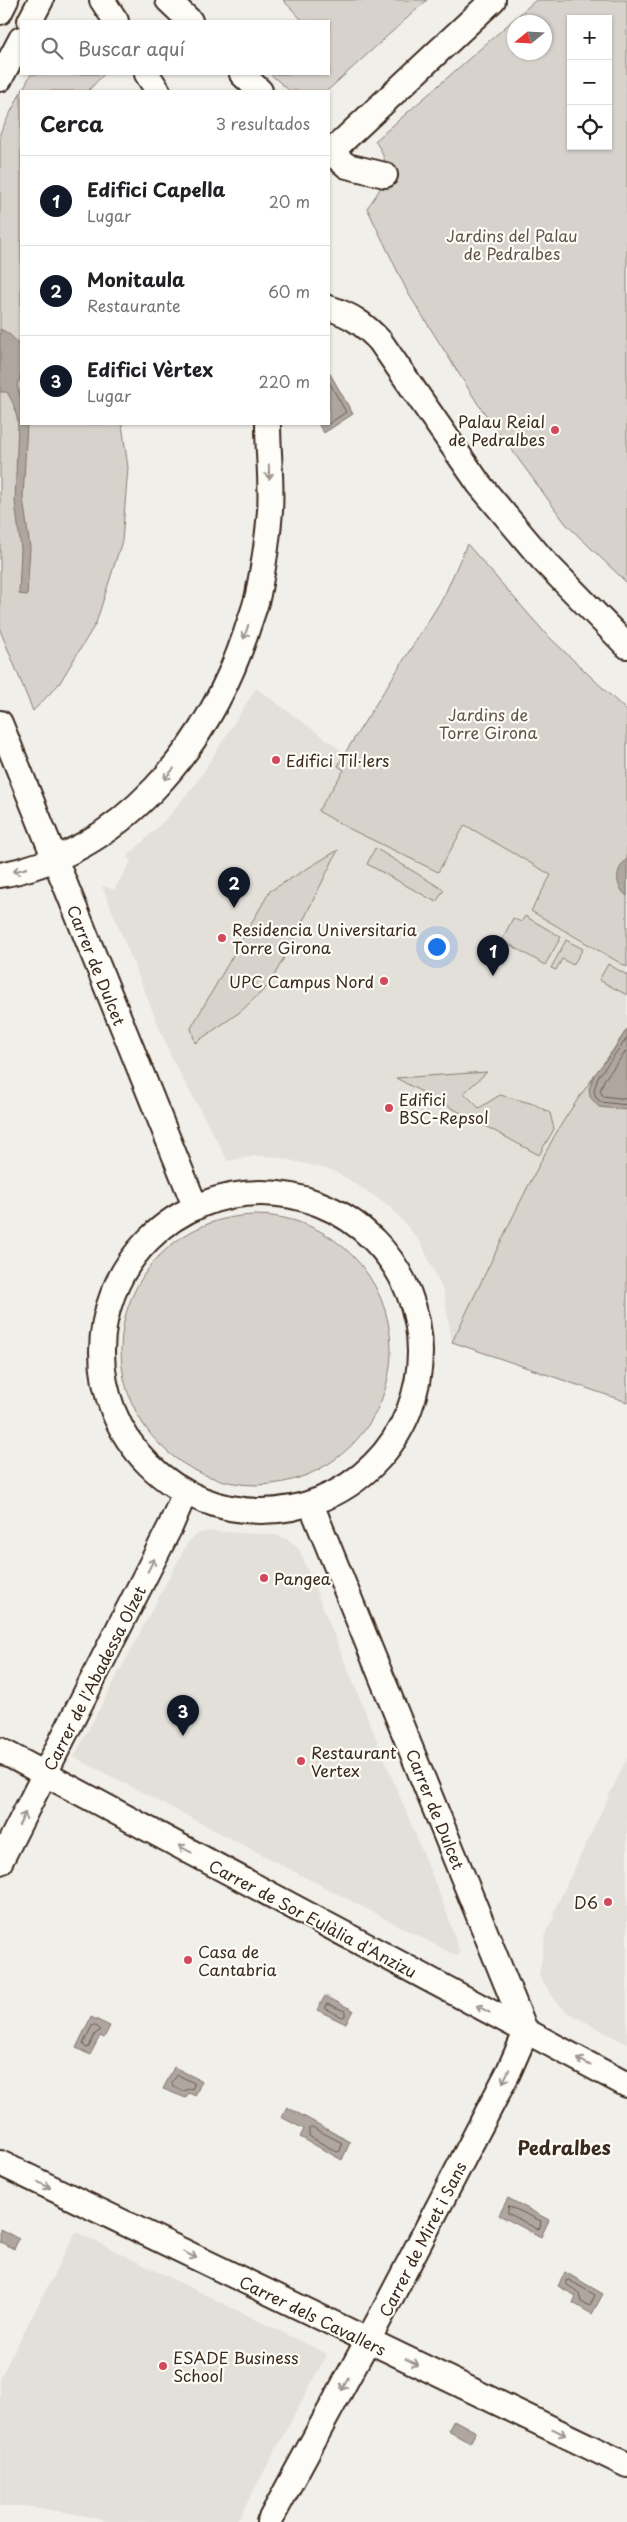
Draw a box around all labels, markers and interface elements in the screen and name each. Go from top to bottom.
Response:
north arrow [507,15,552,60]
map controls [567,15,612,150]
button: + [567,15,612,60]
search box [20,20,330,75]
icon: search [38,34,66,62]
text: Buscar aquí [78,34,185,62]
button: − [567,60,612,105]
button: locate [567,105,612,150]
text: Cerca [40,107,104,139]
text: 3 resultados [215,111,310,135]
text: Edifici Capella [87,175,225,203]
text: 1 [52,189,60,213]
text: 20 m [269,189,310,213]
text: Lugar [87,203,131,227]
park label: Jardins del Palau de Pedralbes [446,223,578,265]
text: Monitaula [87,265,185,293]
text: 2 [50,279,62,303]
text: 60 m [268,279,310,303]
text: Restaurante [87,293,181,317]
text: Edifici Vèrtex [87,355,213,383]
text: 3 [51,369,61,393]
text: 220 m [259,369,310,393]
text: Lugar [87,383,131,407]
place label: Palau Reial de Pedralbes [449,409,545,451]
marker: Palau Reial de Pedralbes [549,424,561,436]
one-way arrow [264,464,274,480]
one-way arrow [240,624,250,640]
park label: Jardins de Torre Girona [439,702,537,744]
place label: Edifici Til·lers [286,748,389,772]
marker: Edifici Til·lers [270,754,282,766]
one-way arrow [163,767,174,780]
one-way arrow [13,866,29,875]
pin: 2 [218,867,250,908]
street label: Carrer de Dulcet [62,901,132,1029]
place label: Residencia Universitaria Torre Girona [232,917,417,959]
marker: Residencia Universitaria Torre Girona [216,932,228,944]
your location [424,934,450,960]
pin: 1 [477,935,509,976]
place label: UPC Campus Nord [229,969,374,993]
marker: UPC Campus Nord [378,975,390,987]
place label: Edifici BSC-Repsol [399,1087,489,1129]
marker: Edifici BSC-Repsol [383,1102,395,1114]
one-way arrow [147,1558,156,1573]
place label: Pangea [274,1566,331,1590]
marker: Pangea [258,1572,270,1584]
street label: Carrer de l'Abadessa Olzet [37,1581,151,1775]
pin: 3 [167,1695,199,1736]
place label: Restaurant Vertex [311,1740,397,1782]
street label: Carrer de Dulcet [401,1745,471,1873]
marker: Restaurant Vertex [295,1755,307,1767]
one-way arrow [17,1812,27,1827]
one-way arrow [178,1844,193,1854]
street label: Carrer de Sor Eulàlia d'Anzizu [205,1853,421,1983]
place label: D6 [574,1890,598,1914]
marker: D6 [602,1896,614,1908]
place label: Casa de Cantabria [198,1939,277,1981]
marker: Casa de Cantabria [182,1954,194,1966]
one-way arrow [476,2003,491,2013]
one-way arrow [577,2057,592,2066]
one-way arrow [501,2068,510,2083]
district label: Pedralbes [517,2133,611,2161]
street label: Carrer de Miret i Sans [372,2157,472,2321]
one-way arrow [36,2180,51,2190]
one-way arrow [182,2251,197,2260]
street label: Carrer dels Cavallers [236,2269,390,2361]
place label: ESADE Business School [173,2345,299,2387]
one-way arrow [404,2358,419,2368]
marker: ESADE Business School [157,2360,169,2372]
one-way arrow [340,2376,350,2391]
one-way arrow [551,2428,566,2438]

